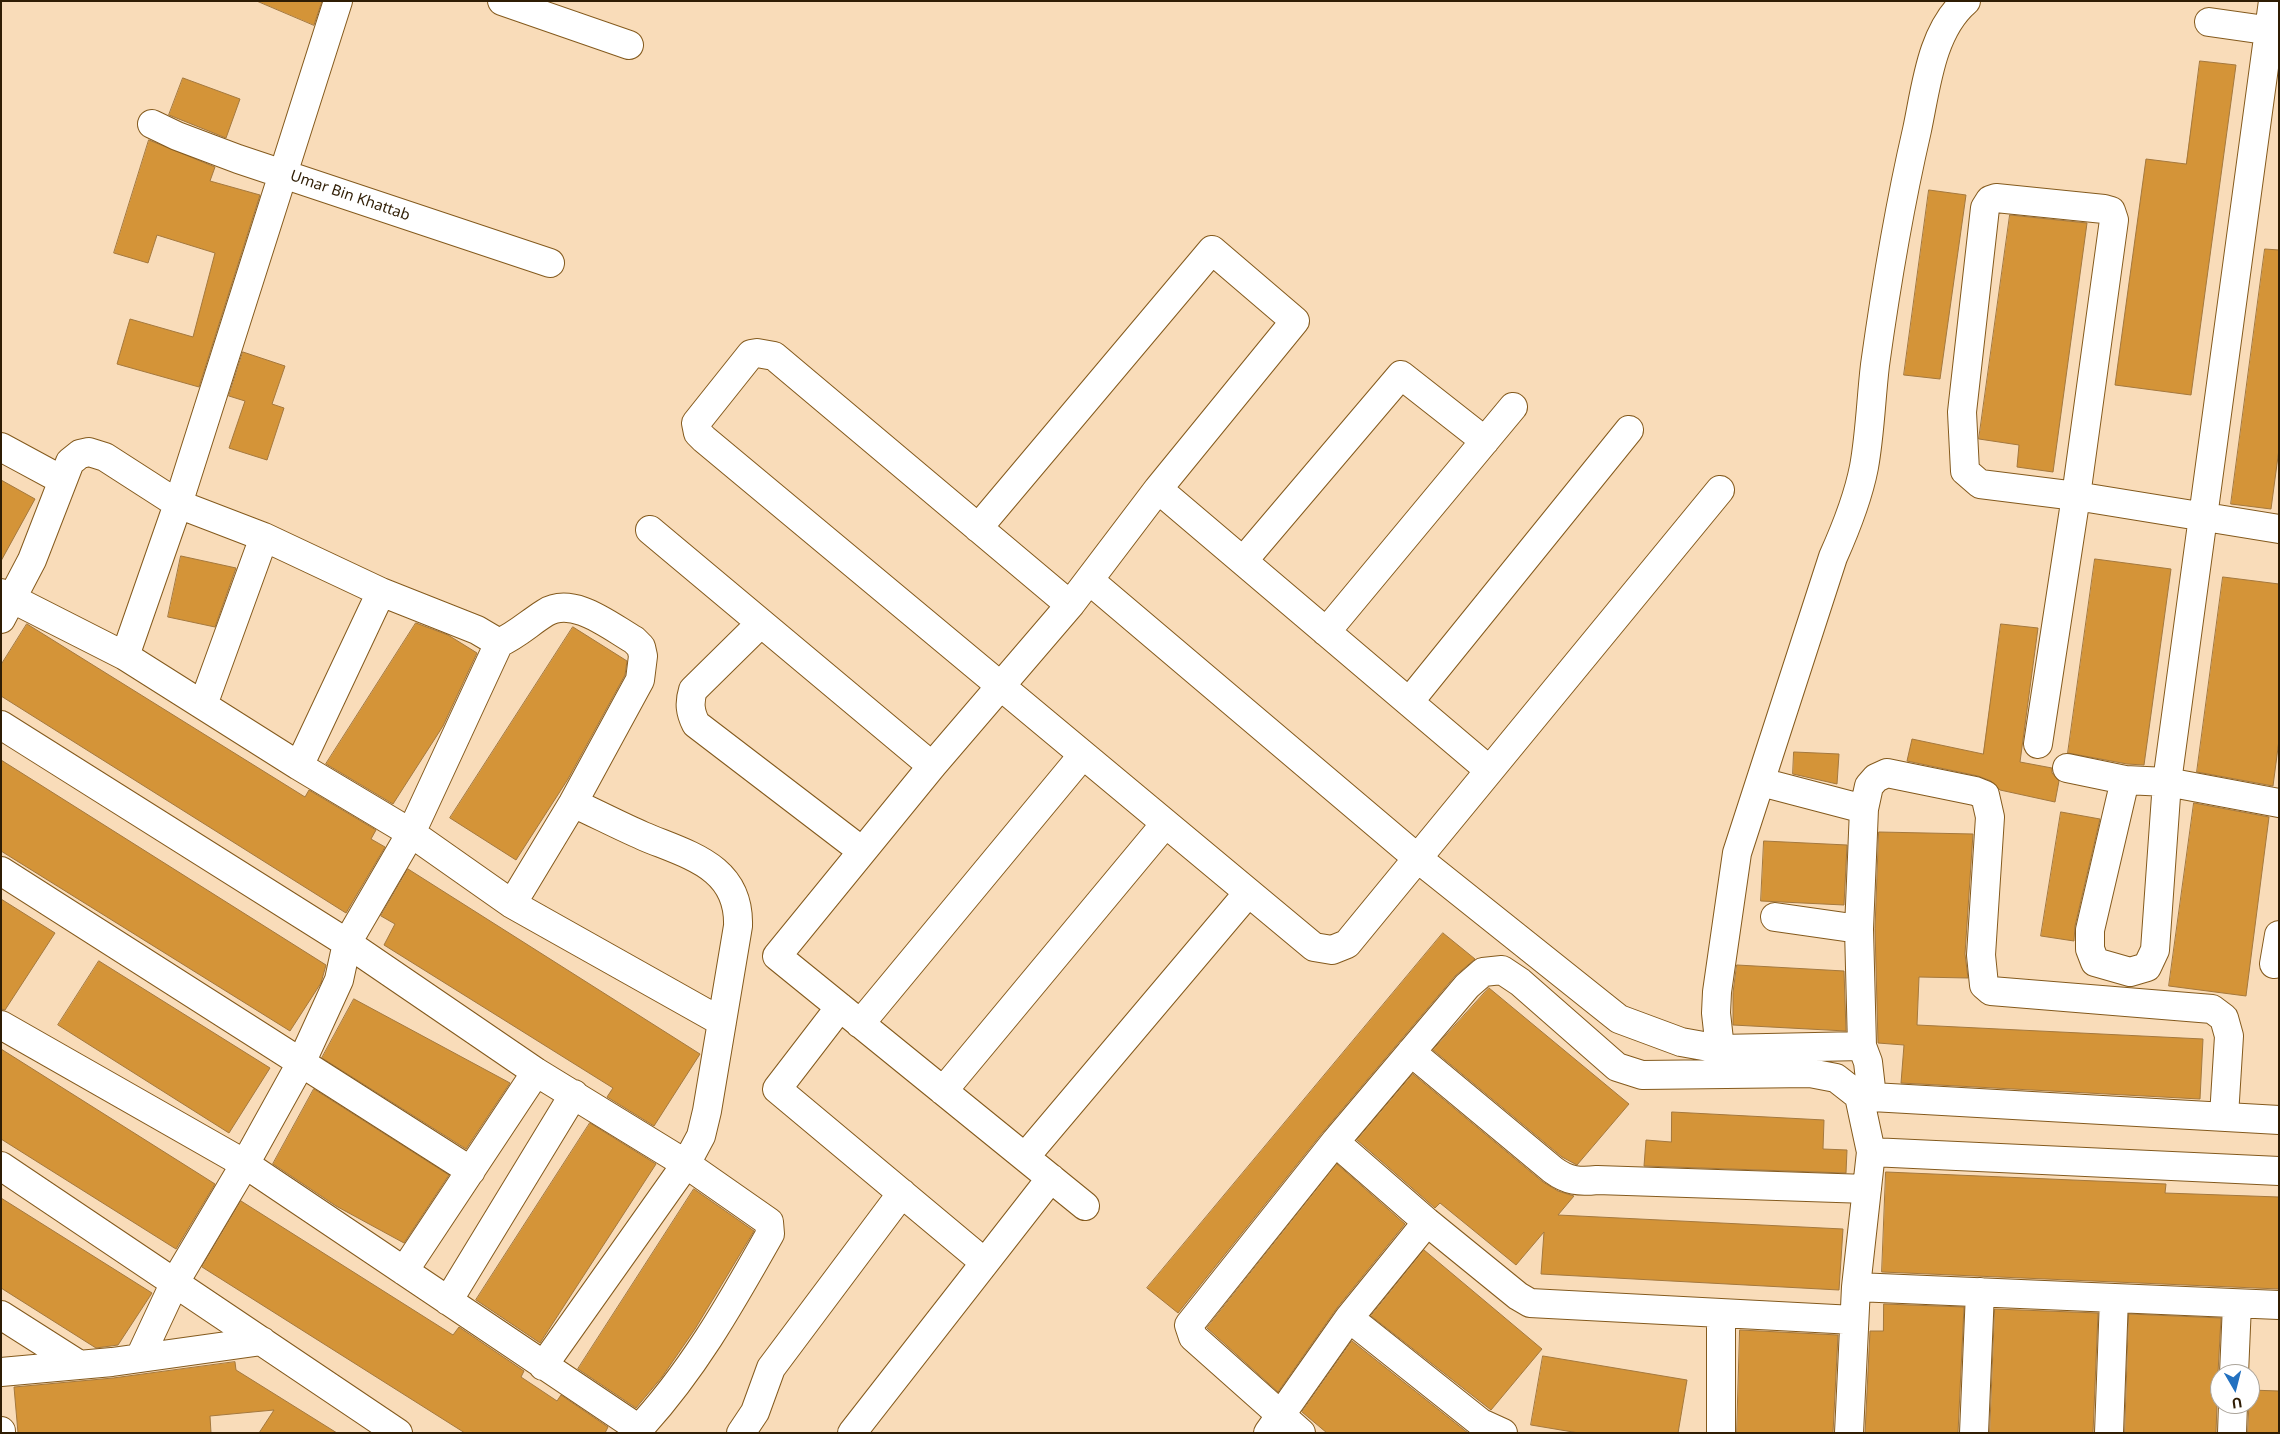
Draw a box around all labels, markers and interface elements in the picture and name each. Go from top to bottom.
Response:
street label: Umar Bin Khattab [288,167,412,225]
north arrow [2210,1364,2260,1414]
text: U [2230,1393,2244,1414]

